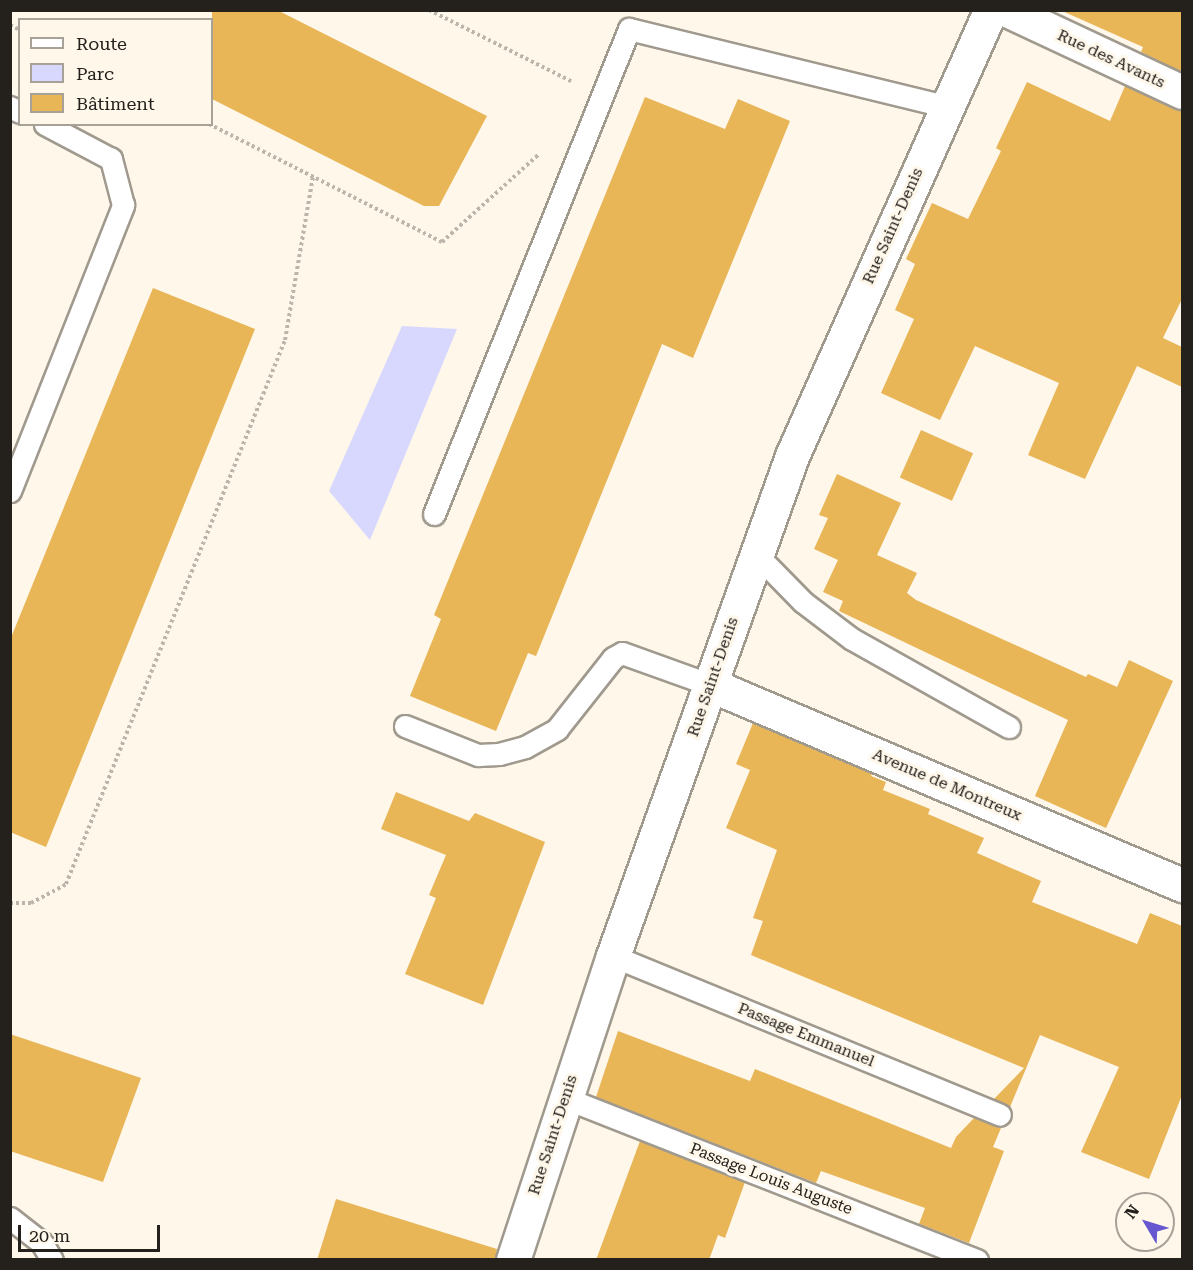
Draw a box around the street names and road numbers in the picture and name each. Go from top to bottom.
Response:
street label: Rue des Avants [1054,26,1168,92]
street label: Rue Saint-Denis [859,165,927,287]
street label: Rue Saint-Denis [684,615,742,739]
street label: Avenue de Montreux [869,745,1025,825]
street label: Passage Emmanuel [735,999,877,1071]
street label: Rue Saint-Denis [525,1073,581,1197]
street label: Passage Louis Auguste [687,1139,855,1219]

